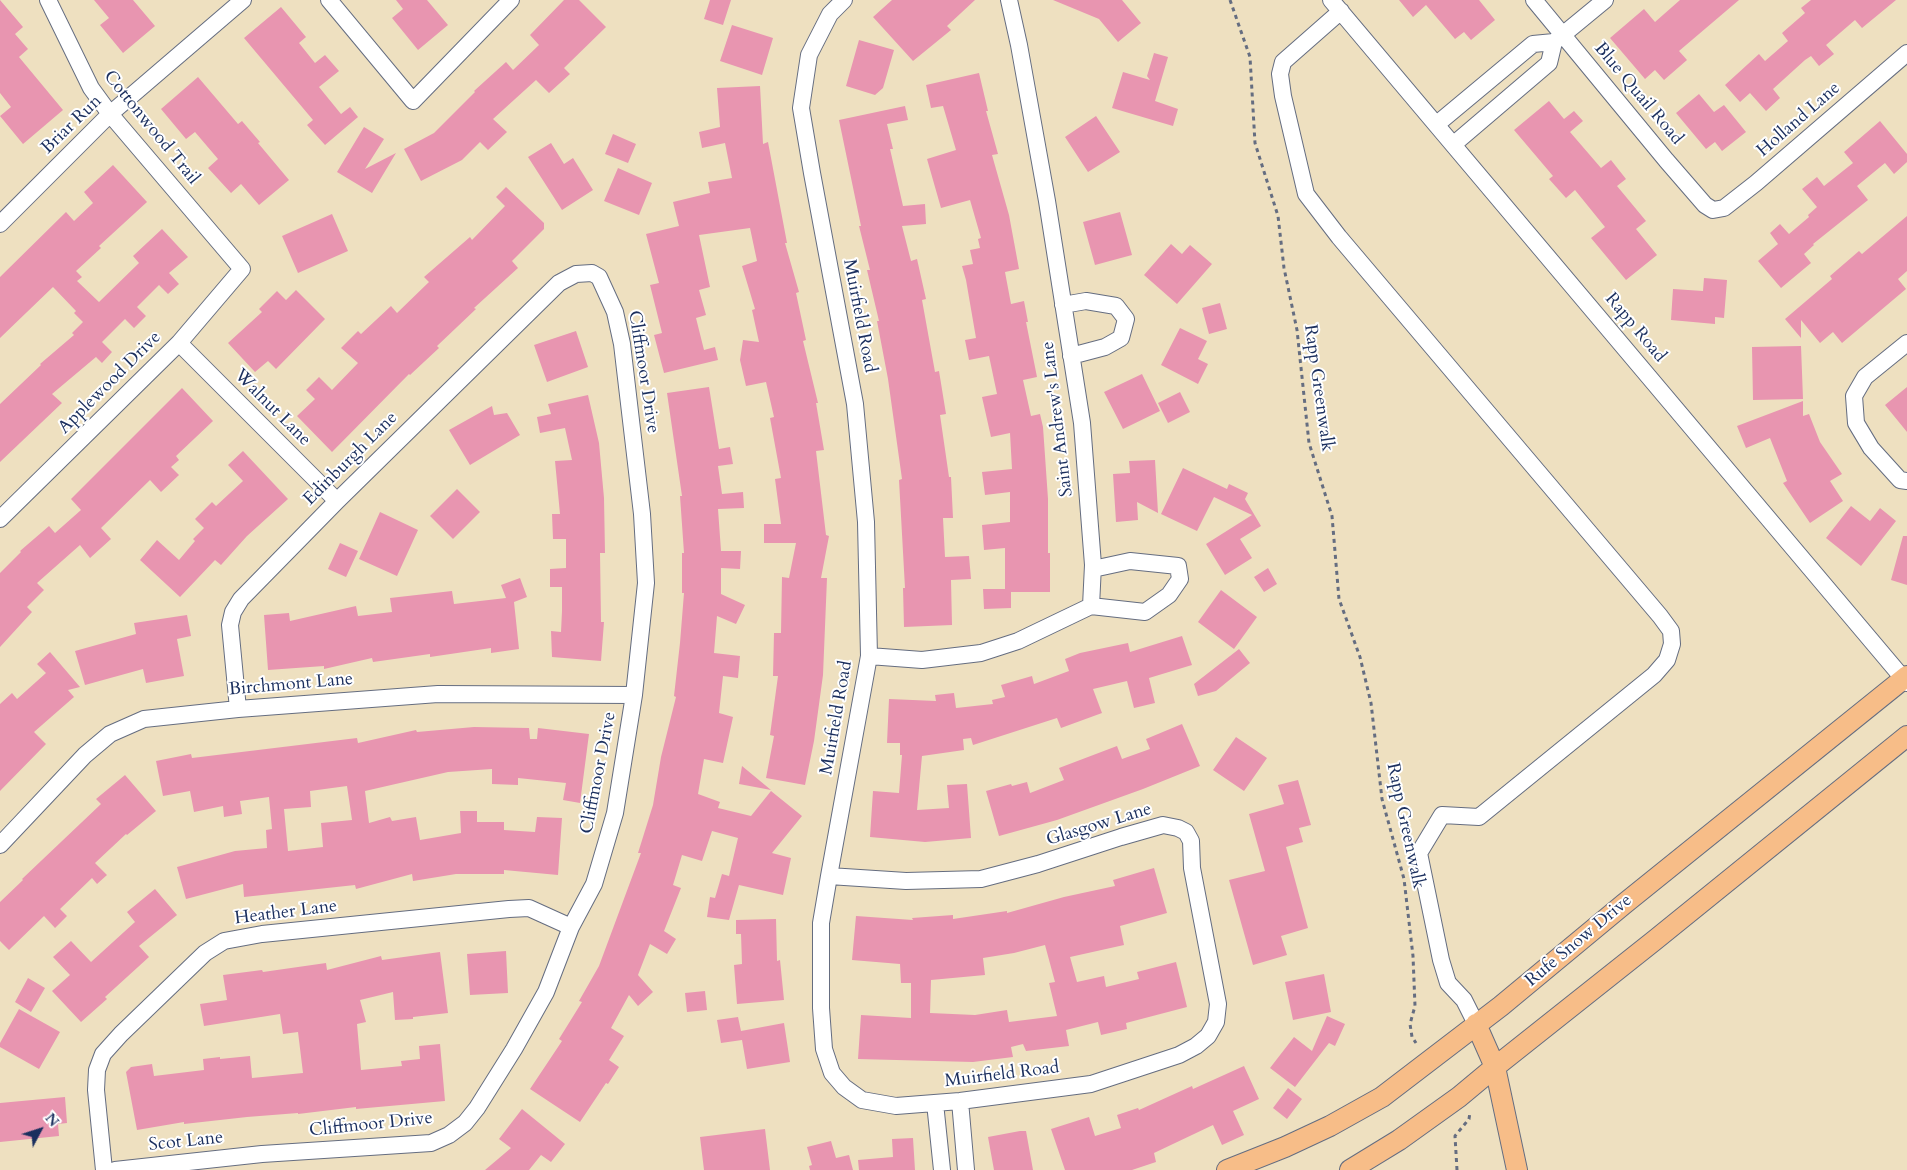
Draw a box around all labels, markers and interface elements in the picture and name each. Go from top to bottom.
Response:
street label: Blue Quail Road [1589,38,1687,150]
street label: Cottonwood Trail [98,67,204,189]
street label: Holland Lane [1753,78,1845,162]
street label: Briar Run [37,91,107,159]
street label: Muirfield Road [837,257,881,375]
street label: Rapp Road [1600,289,1670,367]
street label: Cliffmoor Drive [623,309,663,435]
street label: Rapp Greenwalk [1298,323,1338,453]
street label: Applewood Drive [54,327,166,439]
street label: Saint Andrew's Lane [1038,340,1078,498]
street label: Walnut Lane [229,365,315,451]
street label: Edinburgh Lane [300,408,402,510]
street label: Muirfield Road [816,659,858,777]
street label: Birchmont Lane [228,669,354,701]
street label: Cliffmoor Drive [577,710,621,836]
street label: Rapp Greenwalk [1381,761,1429,891]
street label: Glasgow Lane [1044,799,1154,851]
street label: Rufe Snow Drive [1521,890,1637,992]
street label: Heather Lane [233,896,339,930]
street label: Muirfield Road [943,1057,1061,1093]
north arrow [15,1105,65,1155]
street label: Cliffmoor Drive [308,1108,434,1142]
text: N [41,1109,63,1131]
street label: Scot Lane [148,1127,224,1157]

